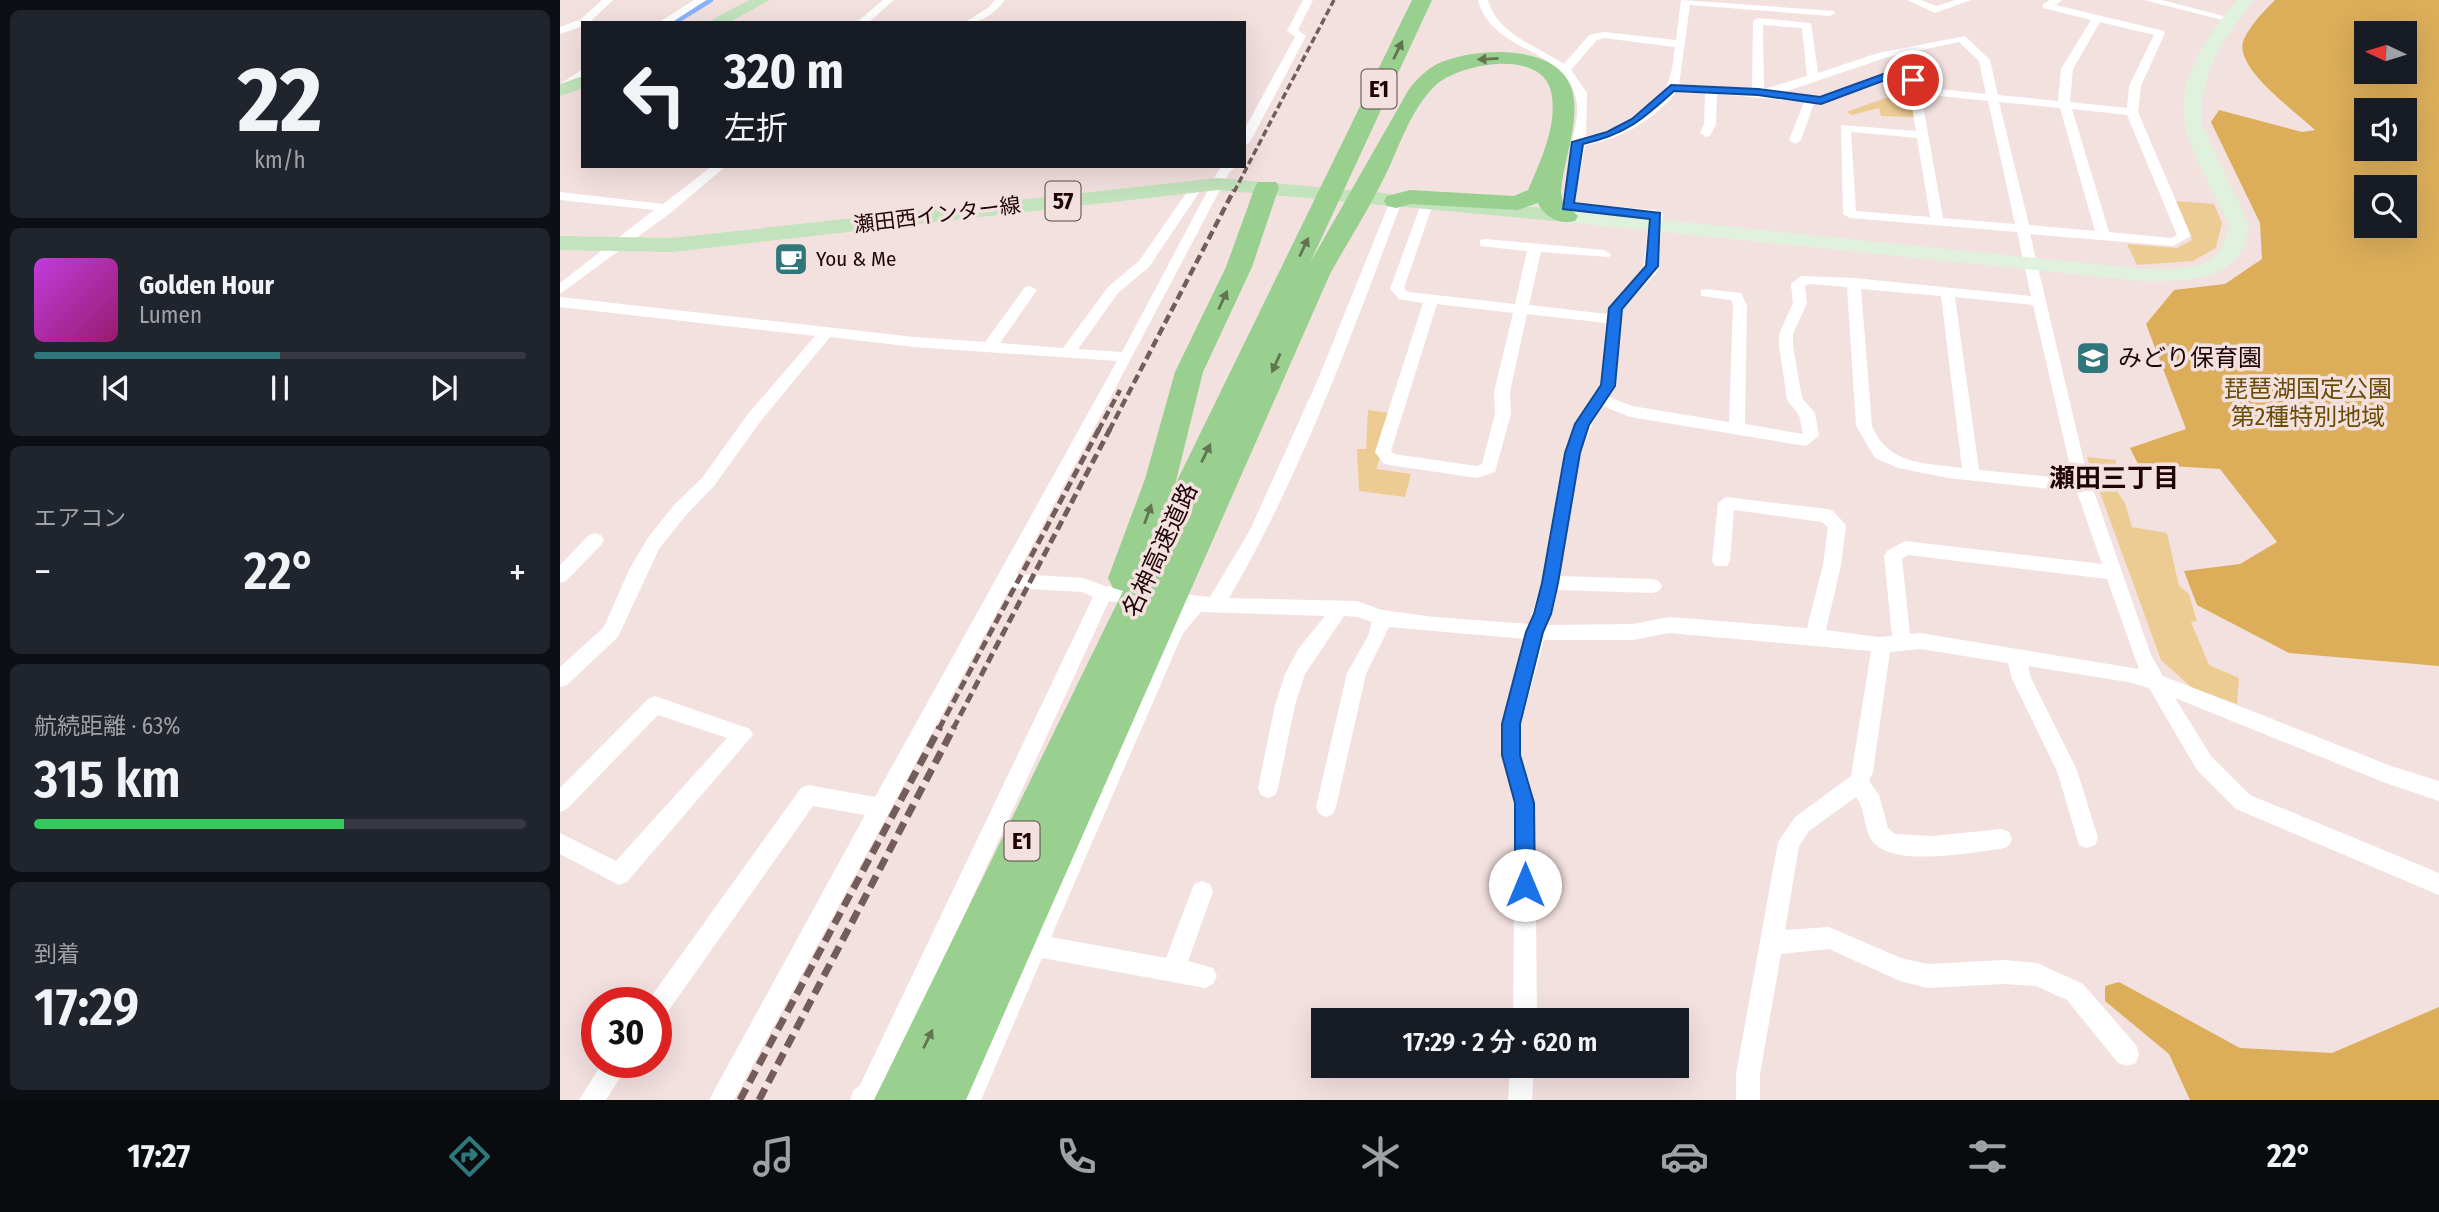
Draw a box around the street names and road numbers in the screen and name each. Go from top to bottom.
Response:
road number: E1 [1362,69,1396,108]
road number: 57 [1046,182,1080,220]
street label: 瀬田西インター線 [852,192,1022,238]
street label: 名神高速道路 [1117,479,1203,621]
road number: E1 [1004,821,1040,860]

